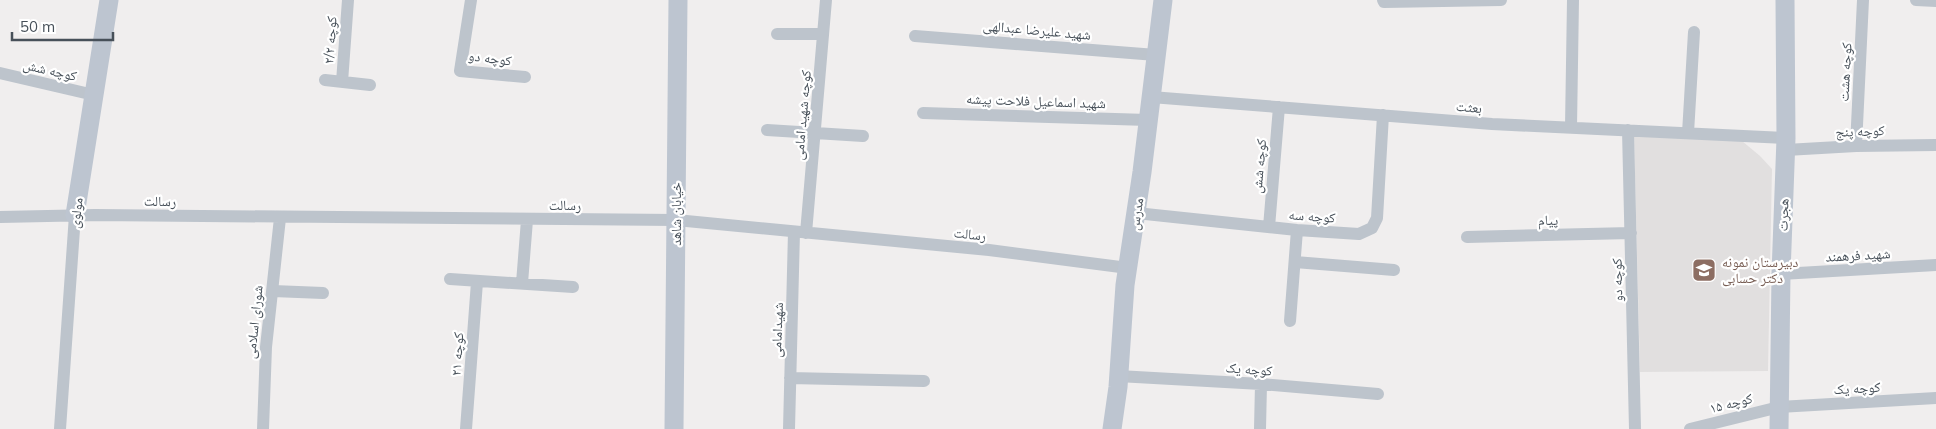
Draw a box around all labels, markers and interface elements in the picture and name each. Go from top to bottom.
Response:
scale bar [12,10,114,42]
street label: کوچه ۲/۲ [319,15,341,64]
street label: شهید علیرضا عبدالهی [982,16,1092,44]
text: 50 m [20,17,55,36]
street label: کوچه هشت [1834,42,1856,102]
street label: کوچه دو [467,46,513,70]
street label: کوچه شش [21,55,79,85]
street label: کوچه شهید امامی [789,69,815,161]
street label: شهید اسماعیل فلاحت پیشه [966,90,1106,113]
street label: بعثت [1455,97,1483,117]
street label: کوچه پنج [1835,121,1885,142]
street label: کوچه شش [1248,138,1270,194]
street label: خیابان شاهد [667,182,685,246]
street label: رسالت [144,192,176,210]
street label: مولوی [65,196,87,230]
street label: رسالت [549,196,581,214]
street label: مدرس [1125,196,1147,232]
street label: هجرت [1773,198,1793,232]
street label: کوچه سه [1288,205,1336,227]
street label: پیام [1538,211,1558,230]
street label: رسالت [953,223,987,245]
street label: شهید فرهمند [1825,244,1891,266]
place label: دبیرستان نمونه دکتر حسابی [1722,253,1799,287]
school or university icon: دبیرستان نمونه دکتر حسابی [1691,257,1717,283]
street label: کوچه دو [1608,258,1626,302]
street label: شورای اسلامی [241,284,267,360]
street label: شهیدامامی [767,302,787,358]
street label: کوچه ۲۱ [446,331,468,376]
street label: کوچه یک [1225,358,1273,380]
street label: کوچه یک [1833,378,1881,398]
street label: کوچه ۱۵ [1708,389,1755,417]

